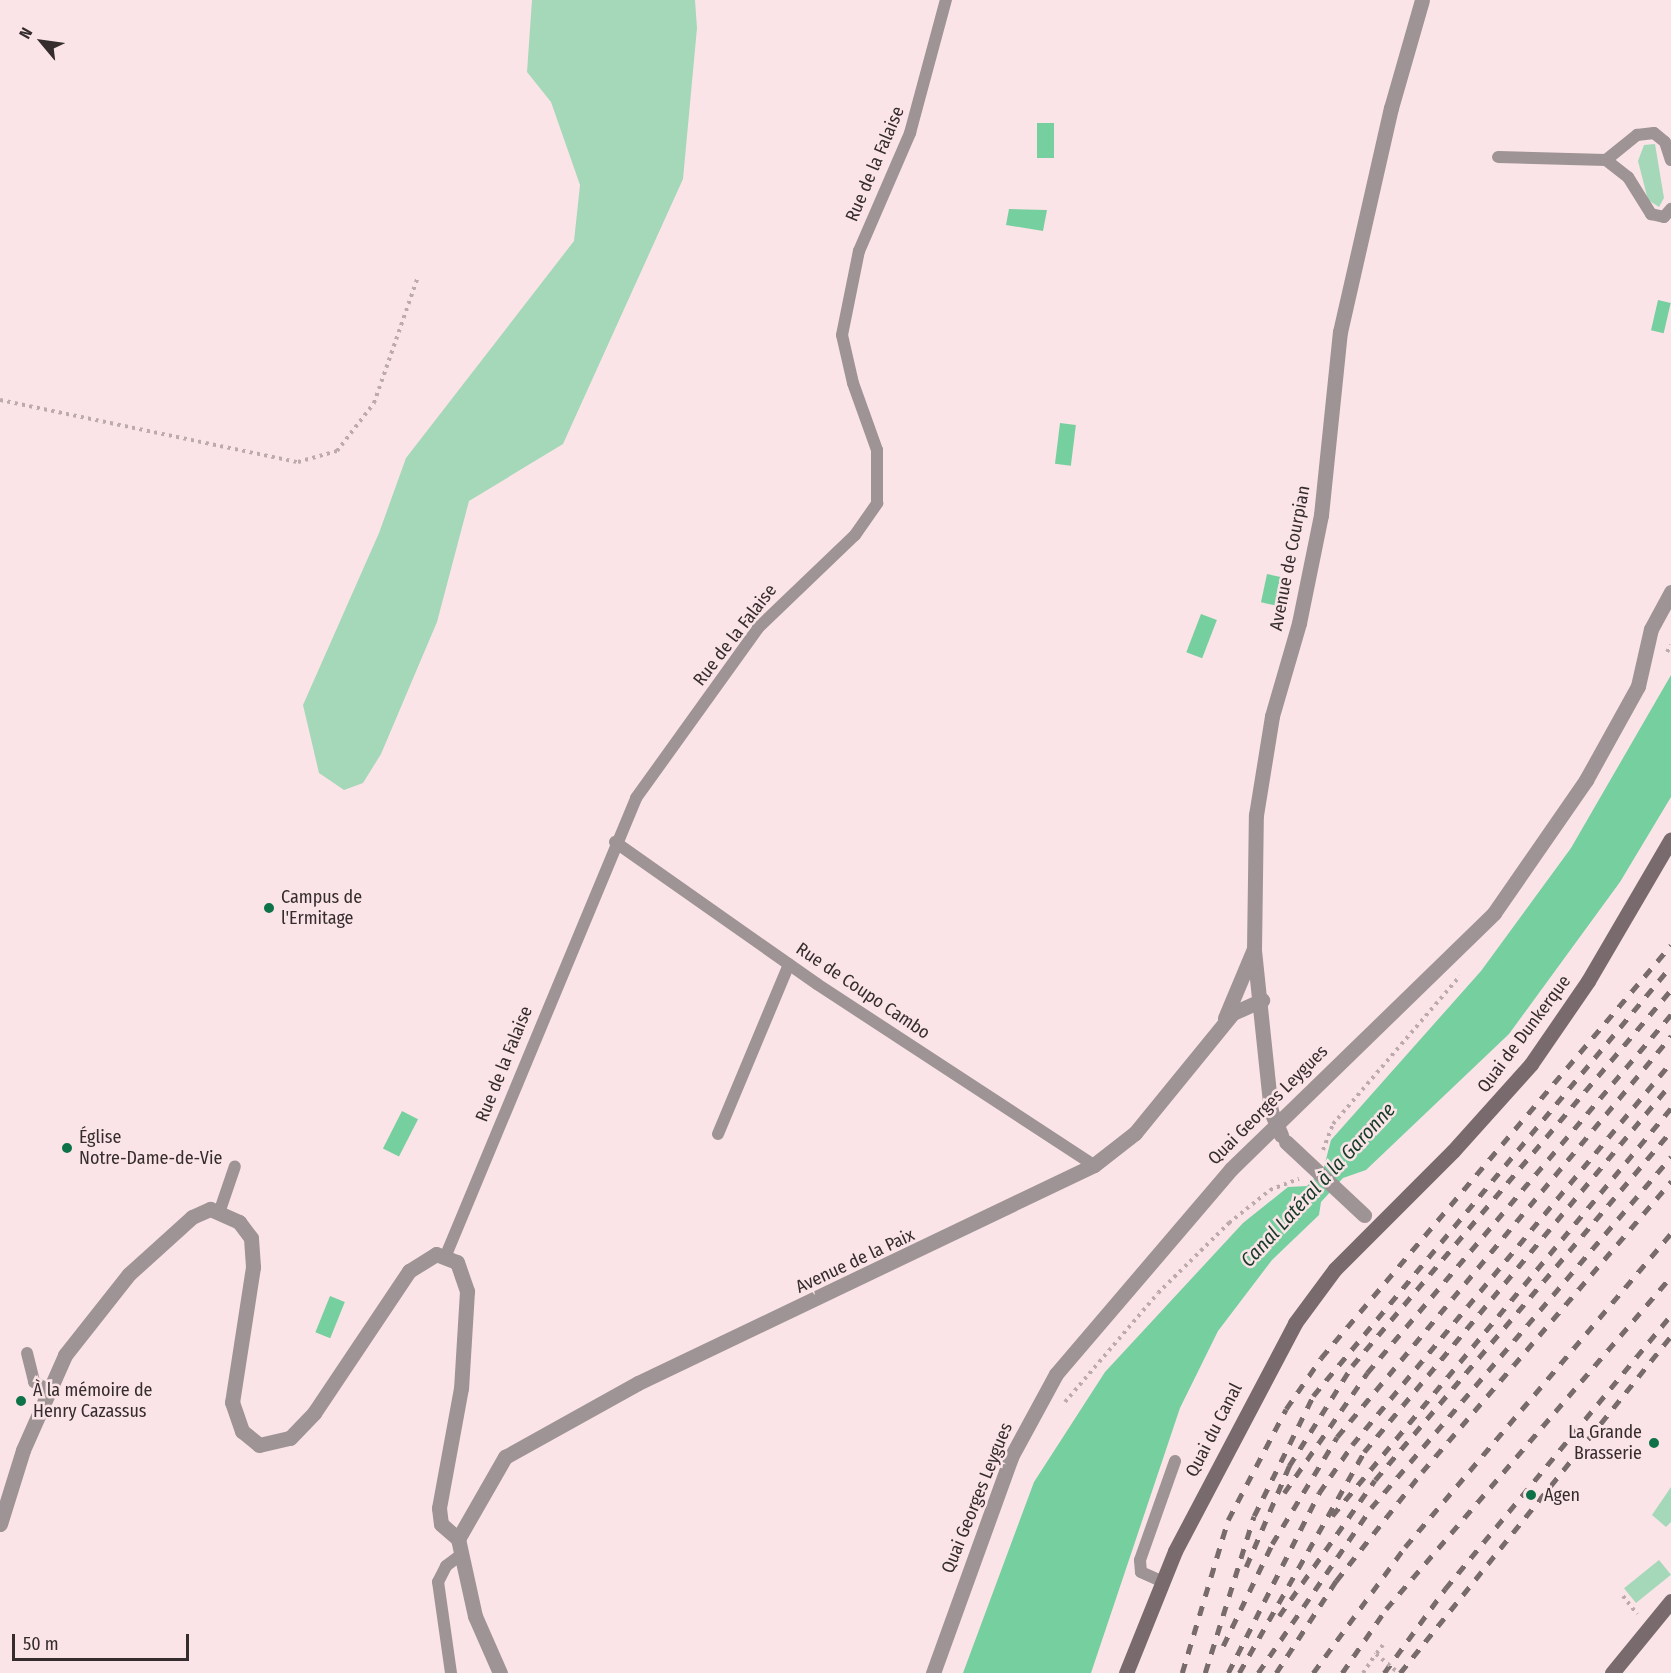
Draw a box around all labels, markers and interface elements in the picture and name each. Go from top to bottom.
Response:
north arrow [12,12,72,72]
text: N [15,24,36,42]
street label: Rue de la Falaise [841,103,909,225]
street label: Avenue de Courpian [1265,484,1315,632]
street label: Rue de la Falaise [689,580,781,690]
place label: Campus de l'Ermitage [281,887,362,930]
marker: Campus de l'Ermitage [262,901,276,915]
street label: Rue de Coupo Cambo [792,938,934,1044]
street label: Quai de Dunkerque [1473,971,1575,1097]
street label: Rue de la Falaise [471,1003,537,1125]
street label: Quai Georges Leygues [1204,1041,1332,1169]
water label: Canal Latéral à la Garonne [1236,1098,1400,1272]
place label: Église Notre-Dame-de-Vie [79,1127,222,1170]
marker: Église Notre-Dame-de-Vie [60,1141,74,1155]
street label: Avenue de la Paix [792,1224,918,1298]
place label: À la mémoire de Henry Cazassus [33,1380,152,1422]
street label: Quai du Canal [1181,1380,1247,1480]
marker: À la mémoire de Henry Cazassus [14,1394,28,1408]
street label: Quai Georges Leygues [937,1419,1017,1577]
place label: La Grande Brasserie [1568,1422,1642,1464]
marker: La Grande Brasserie [1647,1436,1661,1450]
place label: Agen [1544,1484,1580,1506]
marker: Agen [1522,1486,1540,1504]
scale bar [15,1622,192,1660]
text: 50 m [23,1633,59,1655]

